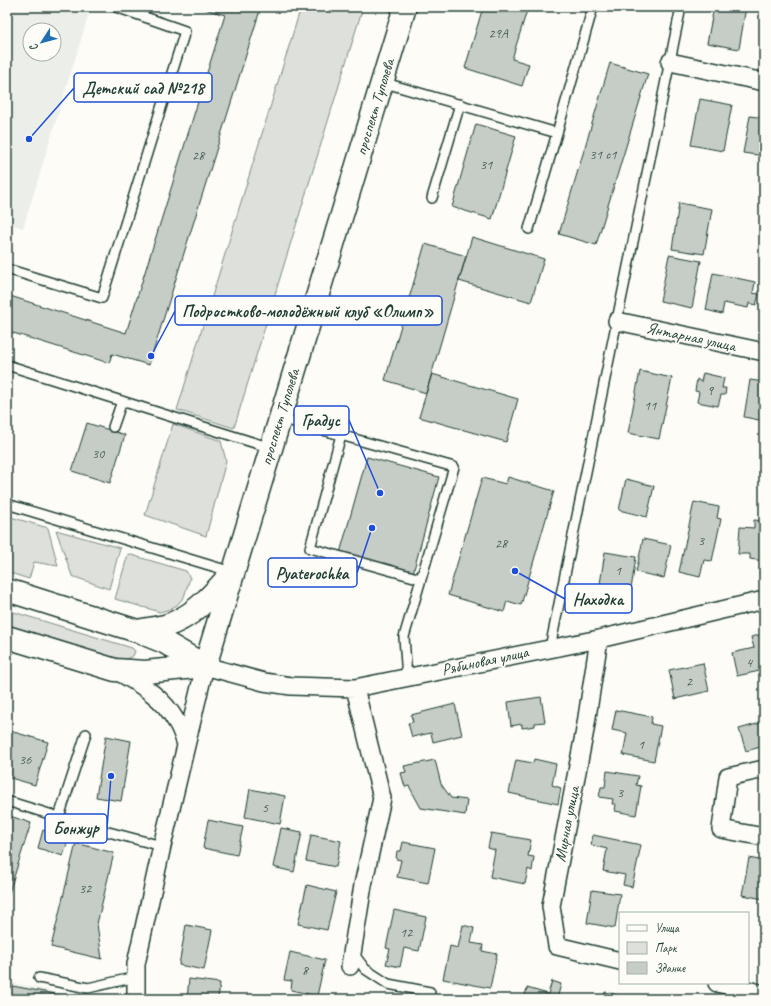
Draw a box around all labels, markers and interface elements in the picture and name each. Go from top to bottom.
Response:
north arrow [22,22,62,62]
house number: 29А [488,25,509,42]
text: С [26,40,41,54]
street label: проспект Туполева [351,55,400,158]
callout: Детский сад №218 [74,73,212,102]
text: Детский сад №218 [82,78,206,99]
house number: 31 с1 [589,146,617,163]
house number: 28 [192,147,206,164]
house number: 31 [480,156,493,173]
callout: Подростково-молодёжный клуб «Олимп» [175,296,442,325]
text: Подростково-молодёжный клуб «Олимп» [182,301,434,322]
street label: Янтарная улица [645,318,739,357]
street label: проспект Туполева [256,365,305,468]
house number: 9 [707,382,715,399]
house number: 11 [644,397,657,414]
callout: Градус [294,406,349,435]
text: Градус [302,410,341,431]
house number: 30 [92,445,106,462]
house number: 3 [698,532,706,549]
house number: 28 [495,535,509,552]
callout: Pyaterochka [268,558,357,587]
house number: 1 [615,562,622,579]
text: Pyaterochka [276,563,350,584]
callout: Находка [565,584,632,613]
text: Находка [573,589,625,610]
street label: Рябиновая улица [440,642,532,680]
house number: 4 [746,654,754,671]
house number: 2 [686,673,694,690]
house number: 1 [638,736,645,753]
house number: 36 [19,751,32,768]
street label: Мирная улица [550,783,584,863]
house number: 3 [617,784,625,801]
house number: 5 [262,799,269,816]
callout: Бонжур [45,814,107,843]
text: Бонжур [53,818,101,839]
house number: 32 [79,880,93,897]
legend [619,912,749,984]
text: Улица [655,920,680,936]
house number: 12 [400,924,414,941]
text: Парк [655,940,678,956]
text: Здание [655,960,686,976]
house number: 8 [302,962,310,979]

